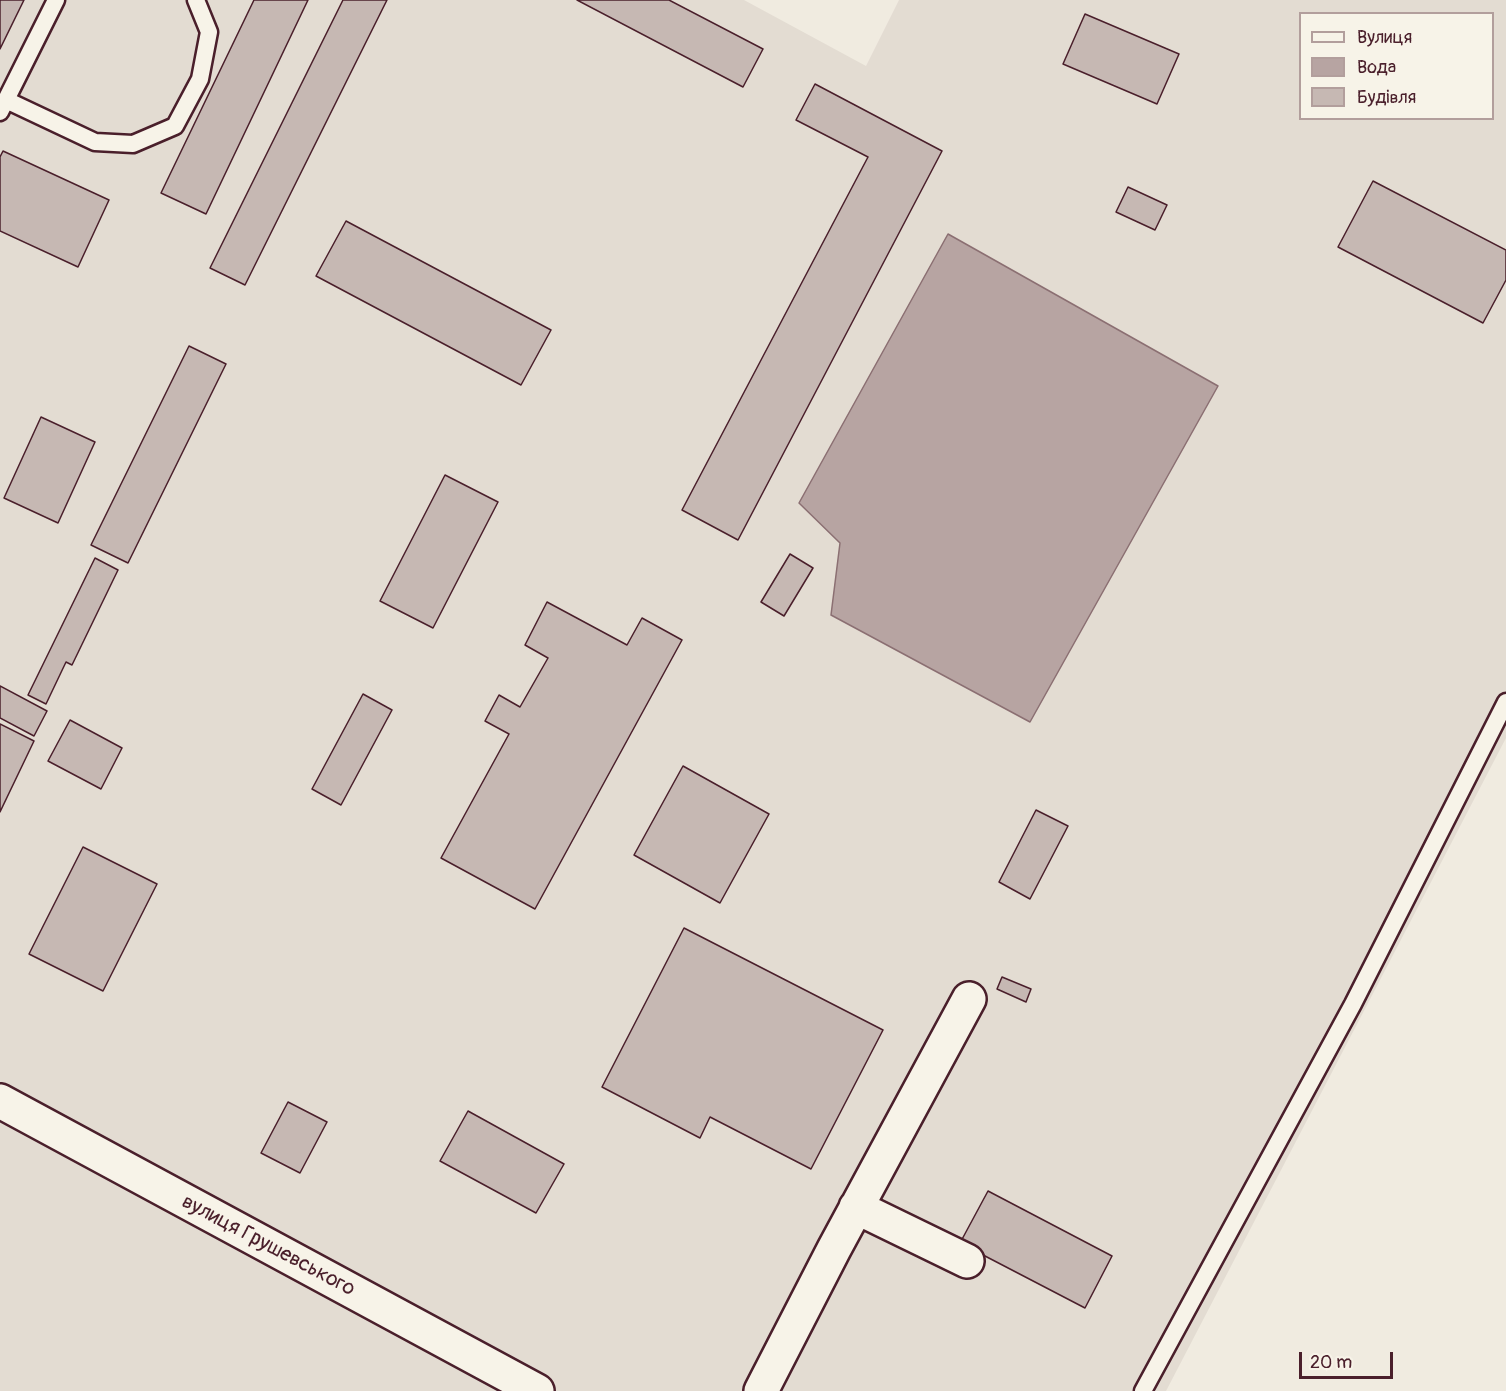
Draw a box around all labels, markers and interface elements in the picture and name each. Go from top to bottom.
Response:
legend [1299,12,1494,120]
text: Вулиця [1357,26,1412,49]
text: Вода [1357,56,1396,79]
text: Будівля [1357,86,1416,109]
street label: вулиця Грушевського [177,1190,359,1302]
scale bar [1302,1340,1396,1378]
text: 20 m [1310,1351,1352,1374]

